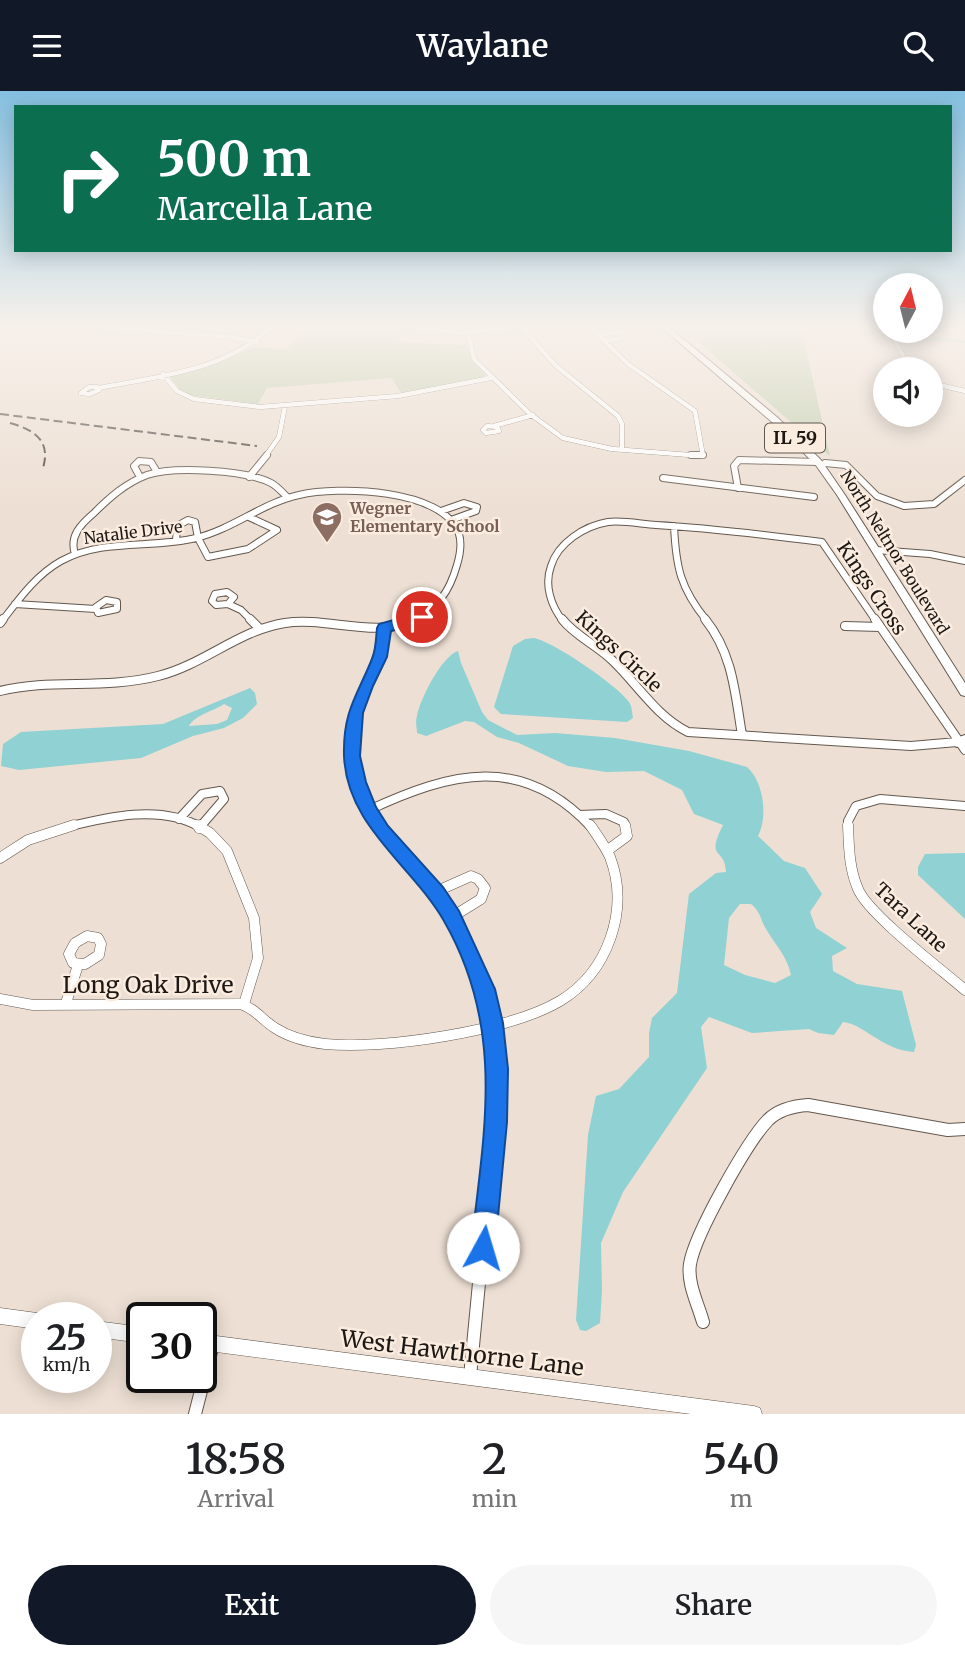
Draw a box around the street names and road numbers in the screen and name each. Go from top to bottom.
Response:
road number: IL 59 [765,423,825,453]
street label: North Neltnor Boulevard [836,466,954,638]
street label: Natalie Drive [82,516,184,548]
street label: Kings Cross [832,537,912,639]
street label: Kings Circle [571,605,667,697]
street label: Tara Lane [869,877,953,957]
street label: Long Oak Drive [63,970,233,999]
street label: West Hawthorne Lane [338,1323,585,1382]

